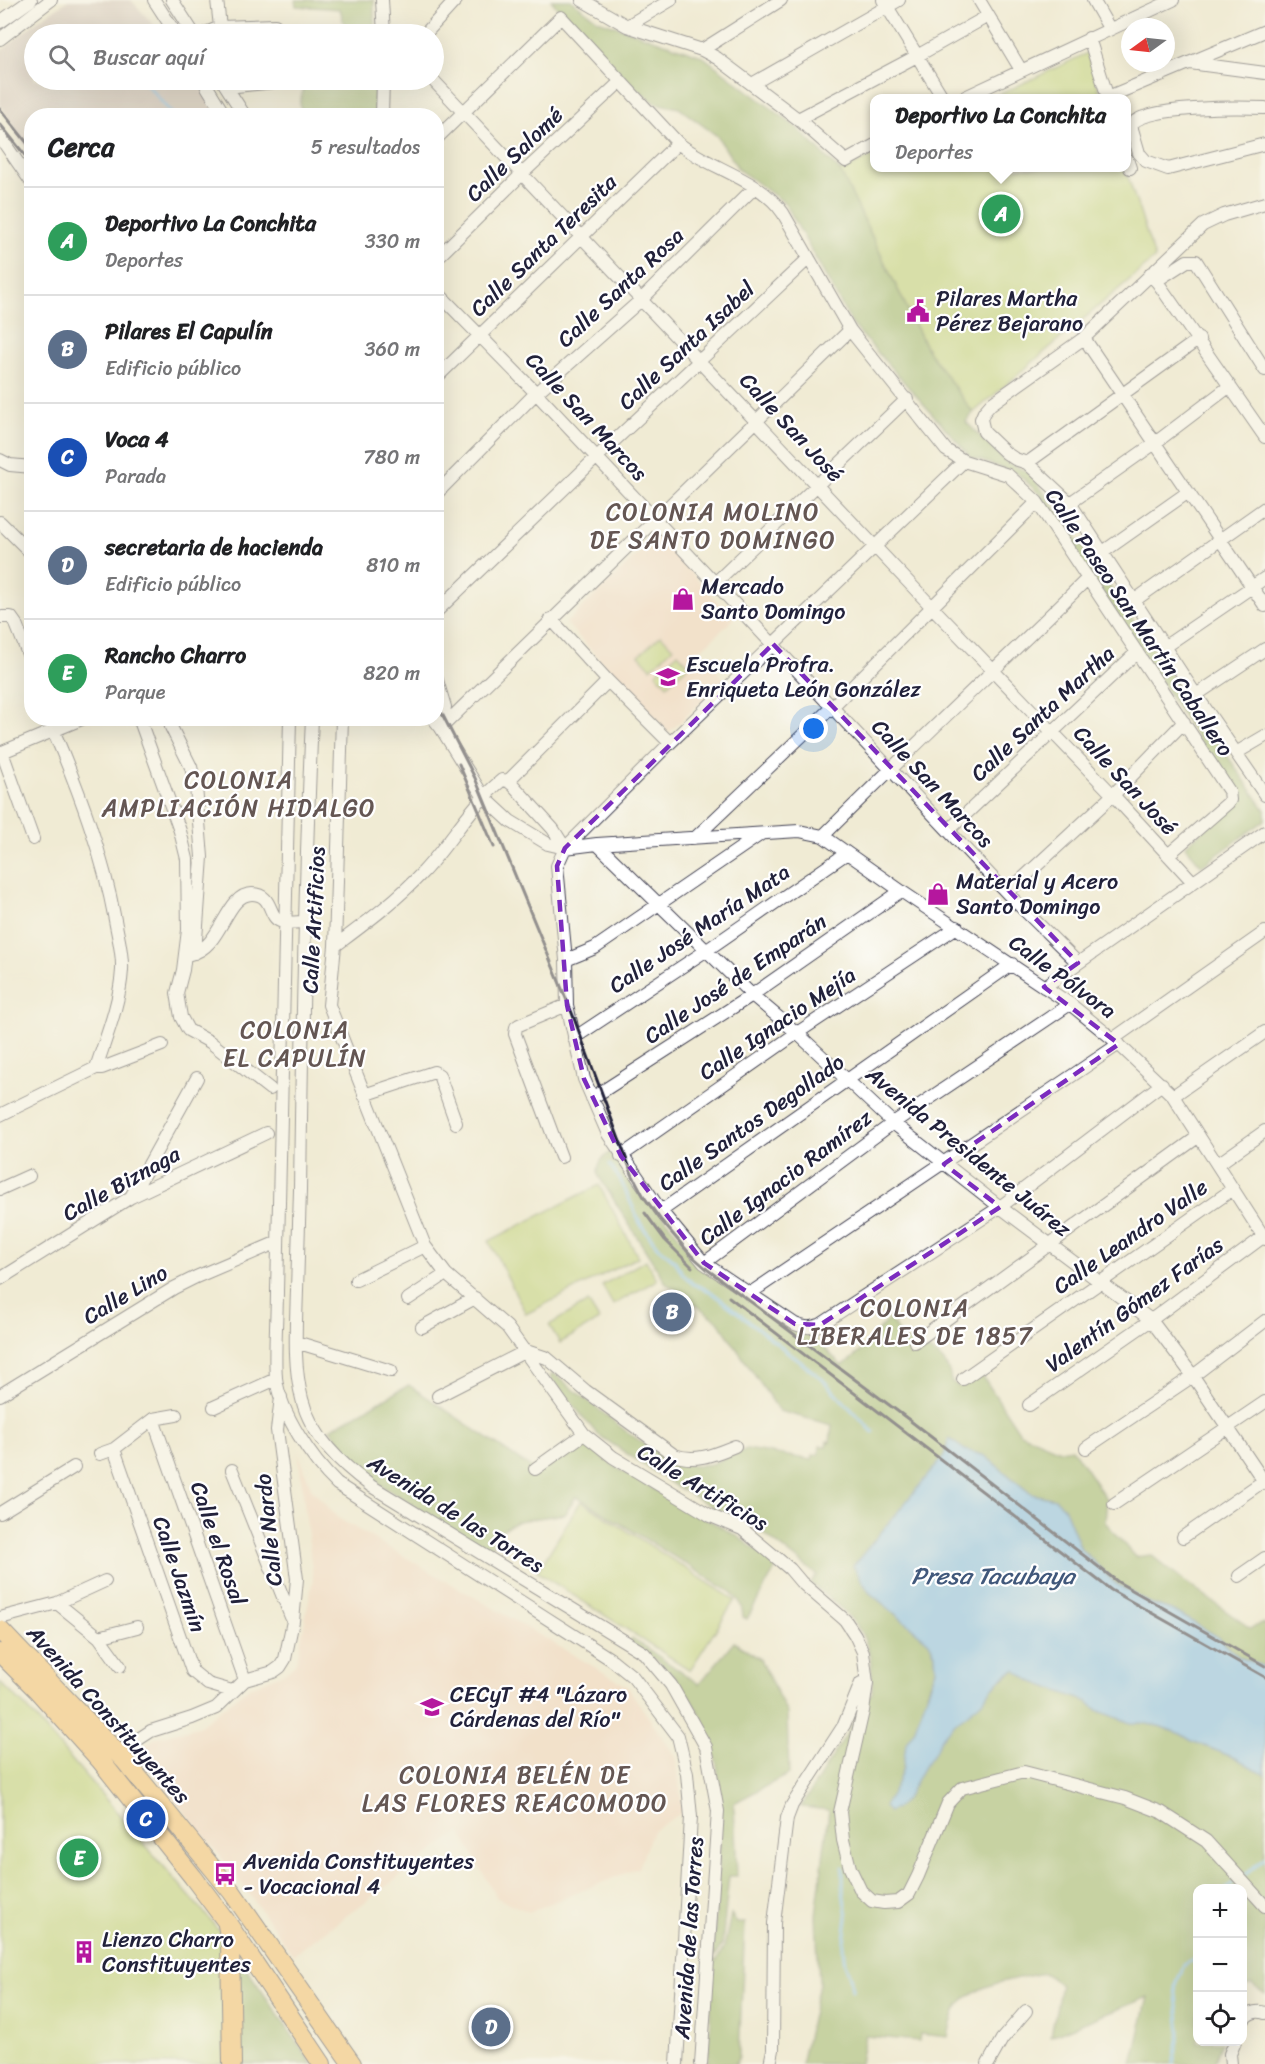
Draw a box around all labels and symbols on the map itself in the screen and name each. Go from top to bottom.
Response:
north arrow [1121,18,1175,72]
street label: Calle Salomé [456,97,573,212]
street label: Calle Santa Teresita [460,164,627,326]
pin: A [982,192,1020,236]
street label: Calle Santa Rosa [547,218,693,357]
street label: Calle Santa Isabel [609,271,765,420]
place label: Pilares Martha Pérez Bejarano [936,279,1083,343]
public building icon: Pilares Martha Pérez Bejarano [905,298,931,324]
street label: Calle San Marcos [516,342,657,490]
street label: Calle San José [730,363,854,492]
street label: Calle Paseo San Martín Caballero [1035,480,1244,765]
district label: COLONIA MOLINO DE SANTO DOMINGO [590,491,836,561]
place label: Mercado Santo Domingo [701,567,845,631]
shop icon: Mercado Santo Domingo [670,586,696,612]
street label: Calle Santa Martha [961,635,1124,791]
place label: Escuela Profra. Enriqueta León González [686,645,921,709]
school or university icon: Escuela Profra. Enriqueta León González [655,664,681,690]
street label: Calle San Marcos [862,709,1003,857]
your location [799,714,828,743]
street label: Calle San José [1064,716,1188,845]
district label: COLONIA AMPLIACIÓN HIDALGO [101,759,376,829]
street label: Calle Artificios [290,846,337,994]
street label: Calle José María Mata [601,853,798,1004]
place label: Material y Acero Santo Domingo [956,862,1118,926]
shop icon: Material y Acero Santo Domingo [925,881,951,907]
street label: Calle José de Emparán [636,902,835,1054]
street label: Calle Pólvora [1000,924,1125,1029]
street label: Calle Ignacio Mejía [690,956,864,1091]
district label: COLONIA EL CAPULÍN [223,1009,367,1079]
street label: Calle Santos Degollado [650,1043,853,1202]
street label: Avenida Presidente Juárez [856,1055,1081,1247]
street label: Calle Ignacio Ramírez [690,1099,881,1256]
street label: Calle Biznaga [55,1134,188,1232]
street label: Calle Leandro Valle [1045,1168,1216,1305]
street label: Valentín Gómez Farías [1037,1225,1233,1383]
street label: Calle Lino [75,1254,175,1335]
district label: COLONIA LIBERALES DE 1857 [797,1287,1033,1357]
pin: B [652,1290,692,1334]
street label: Calle Artificios [630,1433,776,1542]
street label: Avenida de las Torres [359,1443,552,1584]
street label: Calle Nardo [243,1472,294,1588]
street label: Calle el Rosal [179,1476,258,1611]
street label: Calle Jazmín [141,1511,218,1638]
water label: Presa Tacubaya [911,1555,1077,1597]
street label: Avenida Constituyentes [16,1615,201,1814]
place label: CECyT #4 "Lázaro Cárdenas del Río" [450,1675,627,1739]
school or university icon: CECyT #4 "Lázaro Cárdenas del Río" [419,1694,445,1720]
district label: COLONIA BELÉN DE LAS FLORES REACOMODO [362,1754,668,1824]
pin: C [126,1796,166,1842]
pin: E [60,1836,98,1880]
street label: Avenida de las Torres [662,1836,715,2041]
place label: Avenida Constituyentes - Vocacional 4 [242,1842,475,1906]
bus stop icon: Avenida Constituyentes - Vocacional 4 [212,1861,238,1887]
place label: Lienzo Charro Constituyentes [102,1920,252,1984]
building icon: Lienzo Charro Constituyentes [71,1939,97,1965]
pin: D [472,2004,510,2050]

